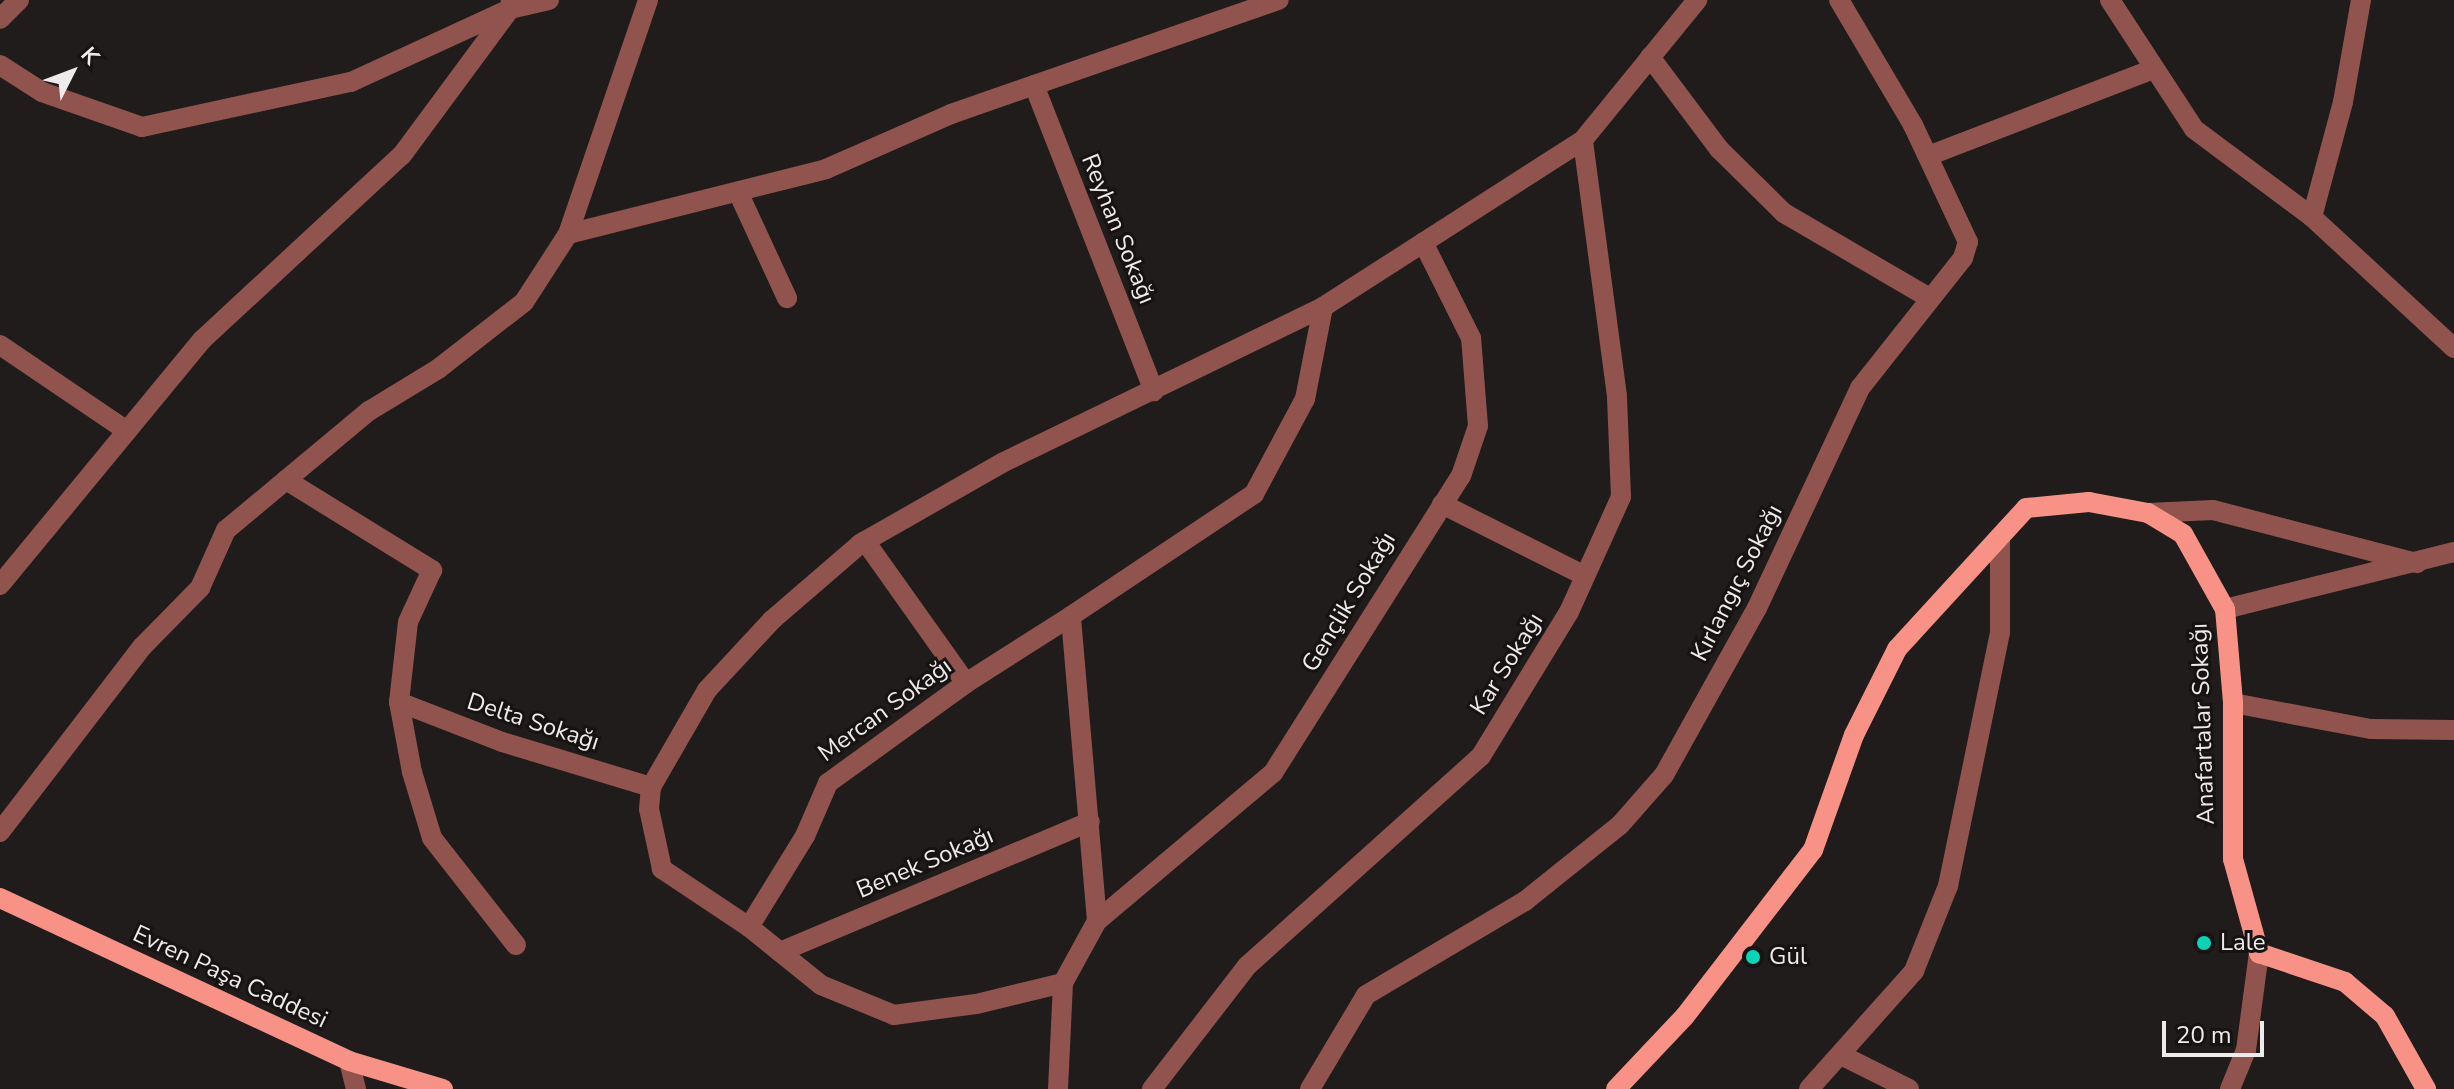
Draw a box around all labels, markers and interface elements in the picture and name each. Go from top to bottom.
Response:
north arrow [32,32,112,112]
text: K [74,40,106,71]
street label: Reyhan Sokağı [1075,150,1161,308]
street label: Kırlangıç Sokağı [1685,500,1789,666]
street label: Gençlik Sokağı [1296,527,1402,677]
street label: Kar Sokağı [1464,608,1550,720]
street label: Anafartalar Sokağı [2185,623,2221,825]
street label: Mercan Sokağı [813,652,957,768]
street label: Delta Sokağı [463,687,603,757]
street label: Benek Sokağı [852,821,998,905]
street label: Evren Paşa Caddesi [128,919,332,1035]
place label: Lale [2220,929,2266,957]
marker: Lale [2195,934,2213,952]
place label: Gül [1769,943,1807,971]
marker: Gül [1744,948,1762,966]
scale bar [2166,1005,2268,1055]
text: 20 m [2176,1019,2232,1051]

